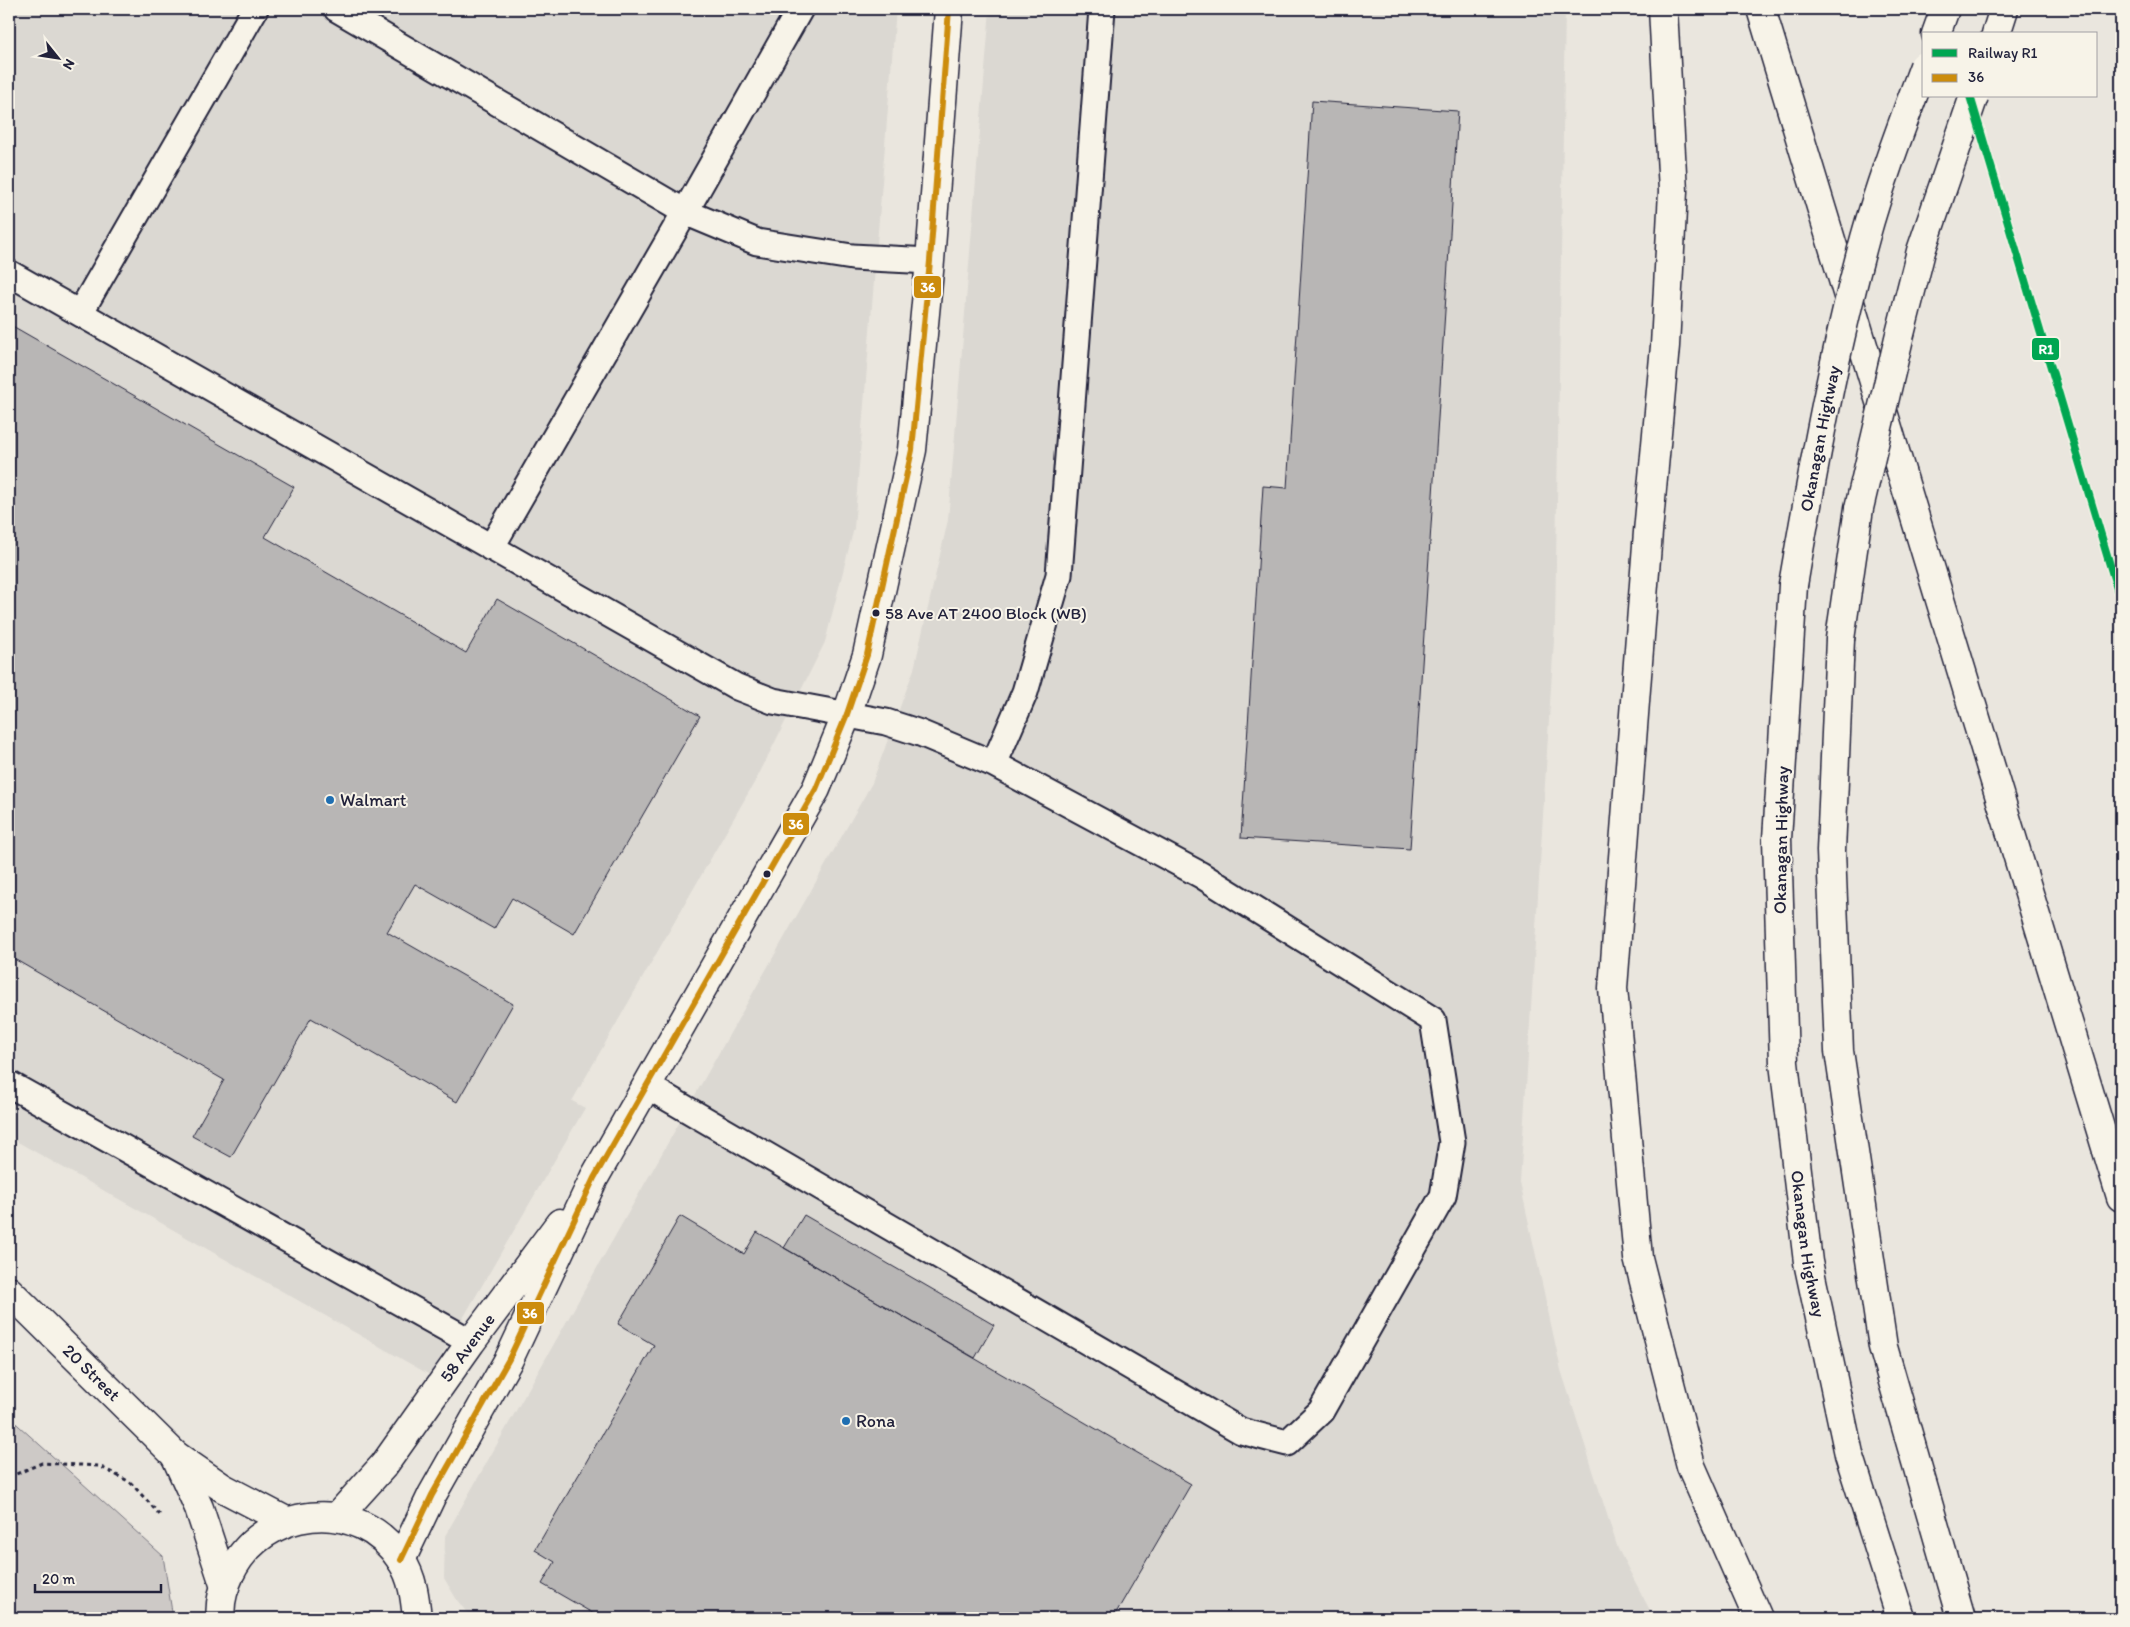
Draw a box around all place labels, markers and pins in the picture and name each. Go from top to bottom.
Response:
place label: 58 Ave AT 2400 Block (WB) [885,603,1087,623]
marker: 58 Ave AT 2400 Block (WB) [871,608,881,618]
place label: Walmart [340,789,407,811]
marker: Walmart [324,794,336,806]
unlabelled marker [762,869,772,879]
place label: Rona [856,1410,895,1432]
marker: Rona [840,1415,852,1427]

